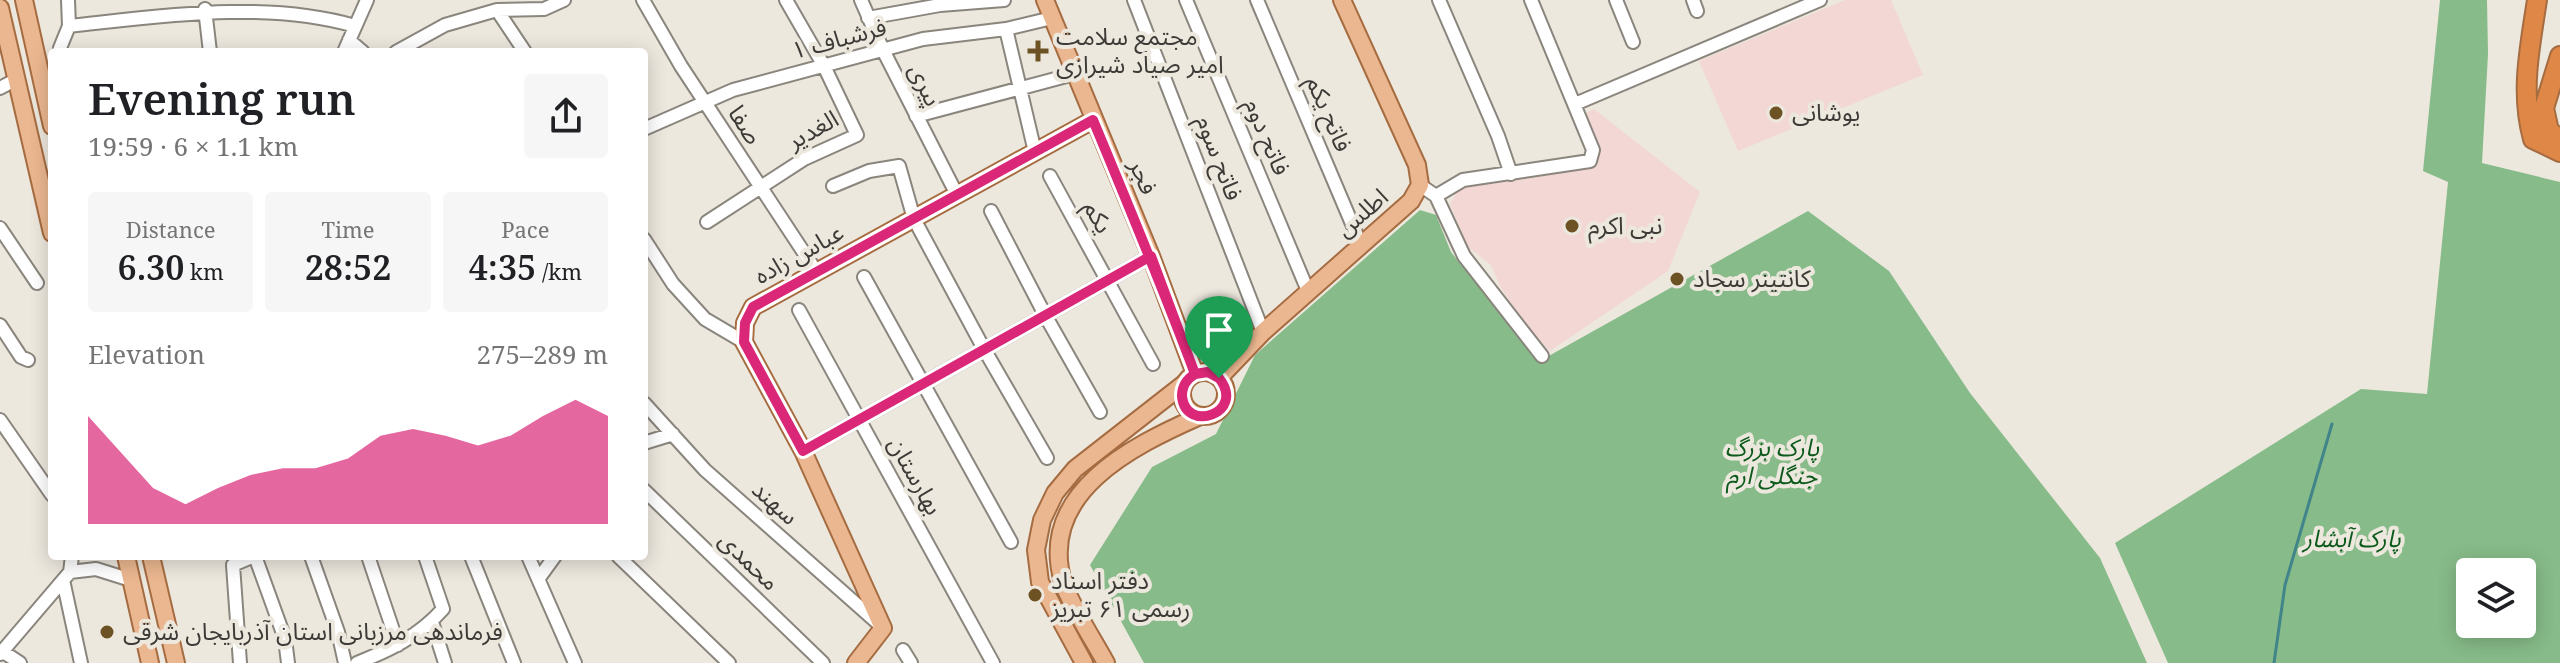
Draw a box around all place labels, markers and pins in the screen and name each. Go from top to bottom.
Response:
place label: مجتمع سلامت امیر صیاد شیرازی [1056,19,1224,80]
marker: مجتمع سلامت امیر صیاد شیرازی [1027,40,1049,62]
place label: یوشانی [1792,95,1860,128]
marker: یوشانی [1767,104,1785,122]
place label: نبی اکرم [1588,208,1662,244]
marker: نبی اکرم [1563,217,1581,235]
place label: کانتینر سجاد [1693,261,1812,294]
marker: کانتینر سجاد [1668,270,1686,288]
pin [1185,296,1253,378]
place label: دفتر اسناد رسمی ۶۱ تبریز [1050,563,1190,624]
marker: دفتر اسناد رسمی ۶۱ تبریز [1026,586,1044,604]
place label: فرماندهی مرزبانی استان آذربایجان شرقی [123,614,503,647]
marker: فرماندهی مرزبانی استان آذربایجان شرقی [98,623,116,641]

